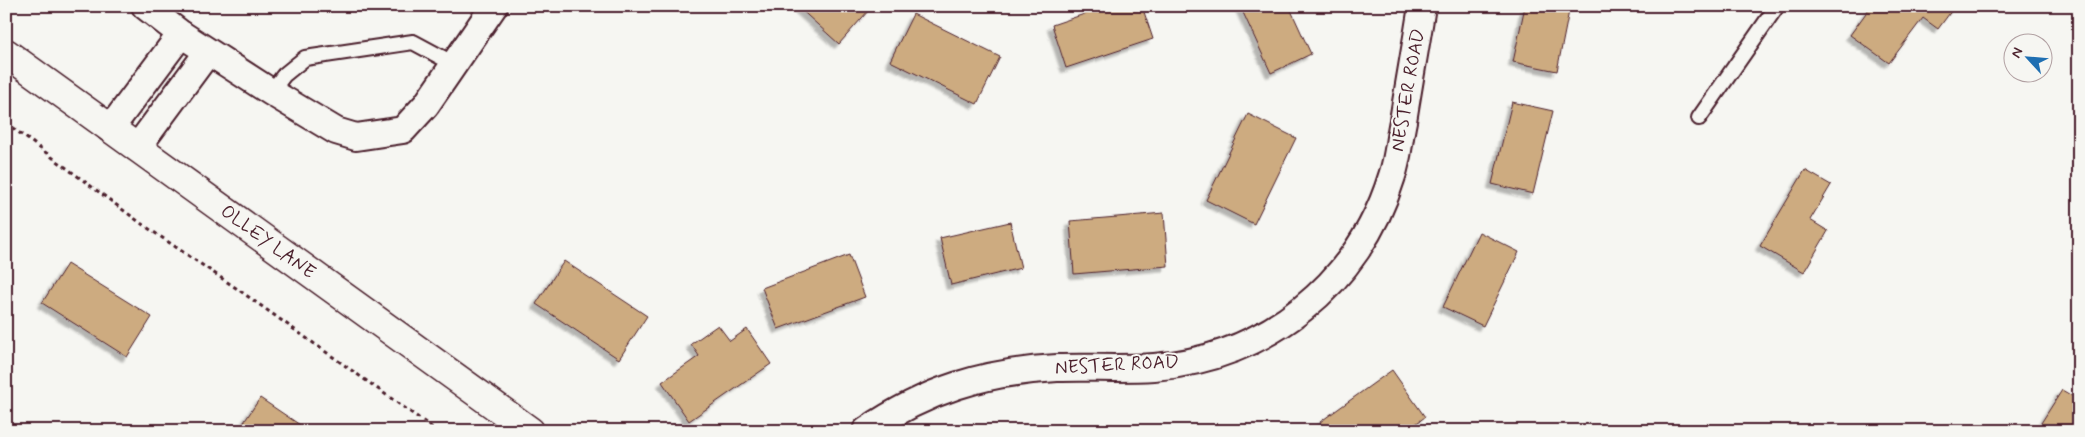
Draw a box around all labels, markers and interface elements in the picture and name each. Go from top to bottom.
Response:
street label: NESTER ROAD [1385,27,1431,153]
north arrow [2002,32,2052,82]
text: N [2007,45,2027,61]
street label: OLLEY LANE [215,199,321,285]
street label: NESTER ROAD [1054,349,1180,381]

